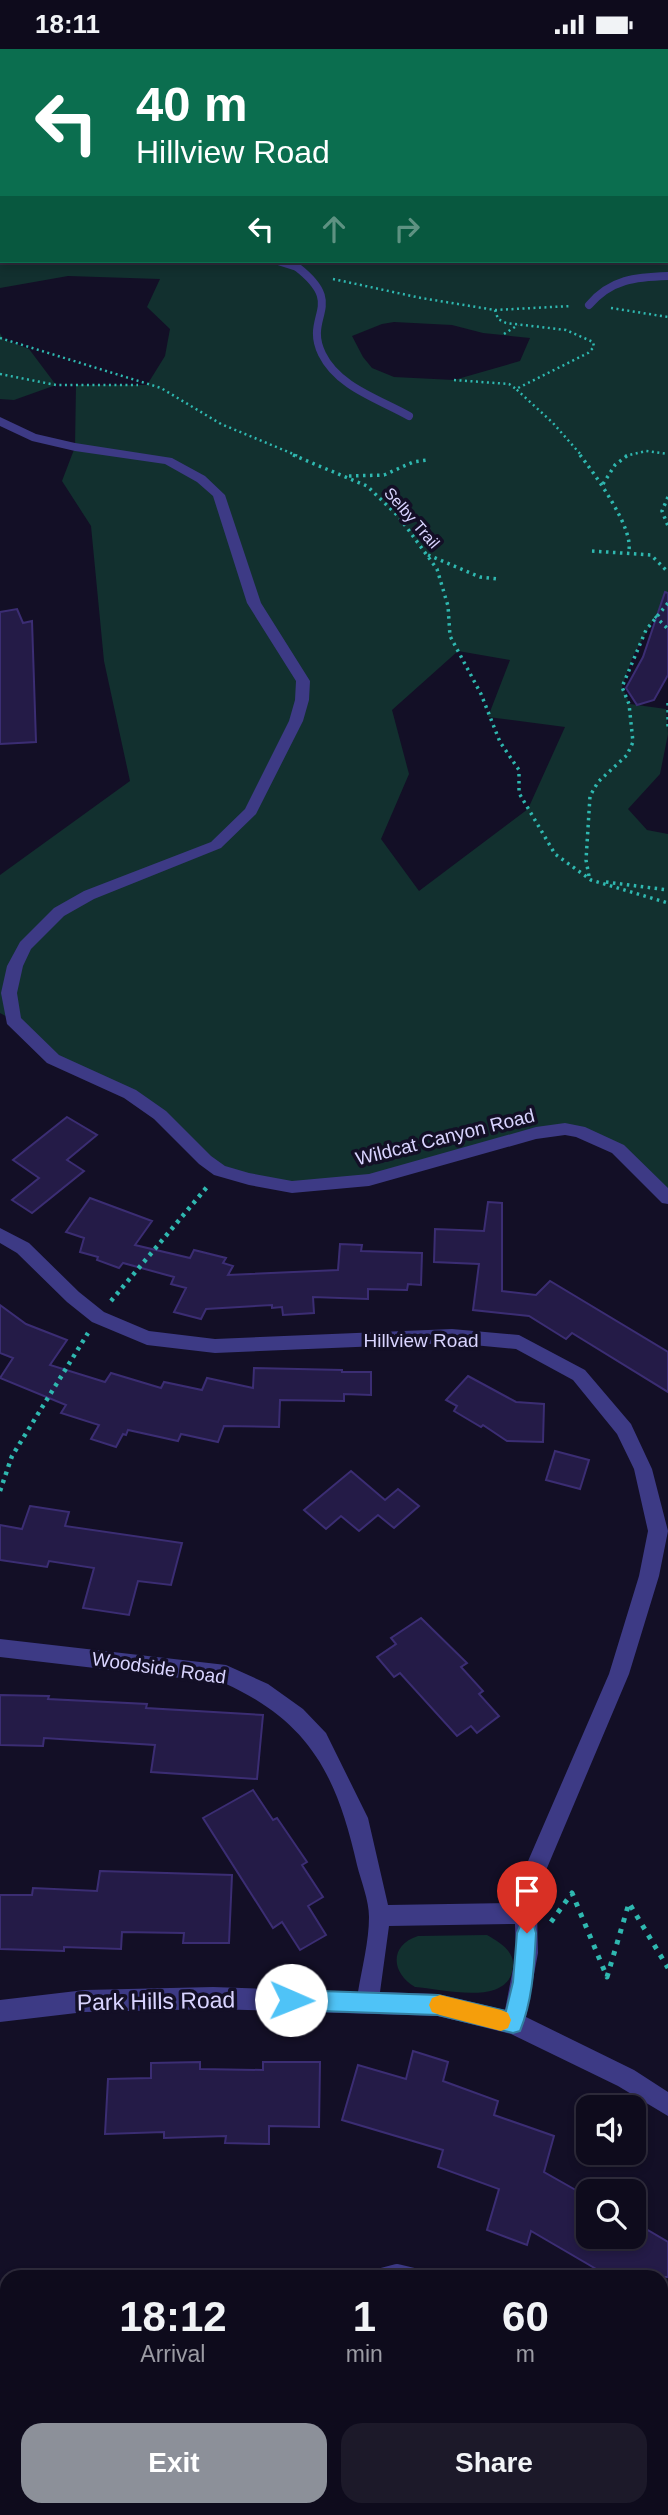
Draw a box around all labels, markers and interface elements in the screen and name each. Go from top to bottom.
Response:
text: 18:11 [35,9,100,39]
icon: left [21,77,112,168]
text: 40 m [136,77,248,131]
text: Hillview Road [136,134,330,170]
icon: left [242,210,280,248]
icon: ahead [315,210,353,248]
icon: right [388,210,426,248]
street label: Selby Trail [381,484,443,552]
street label: Wildcat Canyon Road [353,1105,537,1169]
street label: Hillview Road [363,1330,479,1351]
street label: Woodside Road [91,1648,227,1688]
pin [497,1861,557,1933]
icon: arrive [508,1872,546,1910]
position arrow [254,1963,328,2037]
street label: Park Hills Road [77,1987,235,2015]
map controls [576,2095,646,2249]
button: sound [576,2095,646,2165]
button: search [576,2179,646,2249]
text: 18:12 [119,2293,227,2340]
text: 1 [353,2293,376,2340]
text: 60 [502,2293,549,2340]
text: Arrival [140,2341,205,2367]
text: min [346,2341,383,2367]
text: m [516,2341,535,2367]
button: Exit [21,2423,327,2503]
button: Share [341,2423,647,2503]

